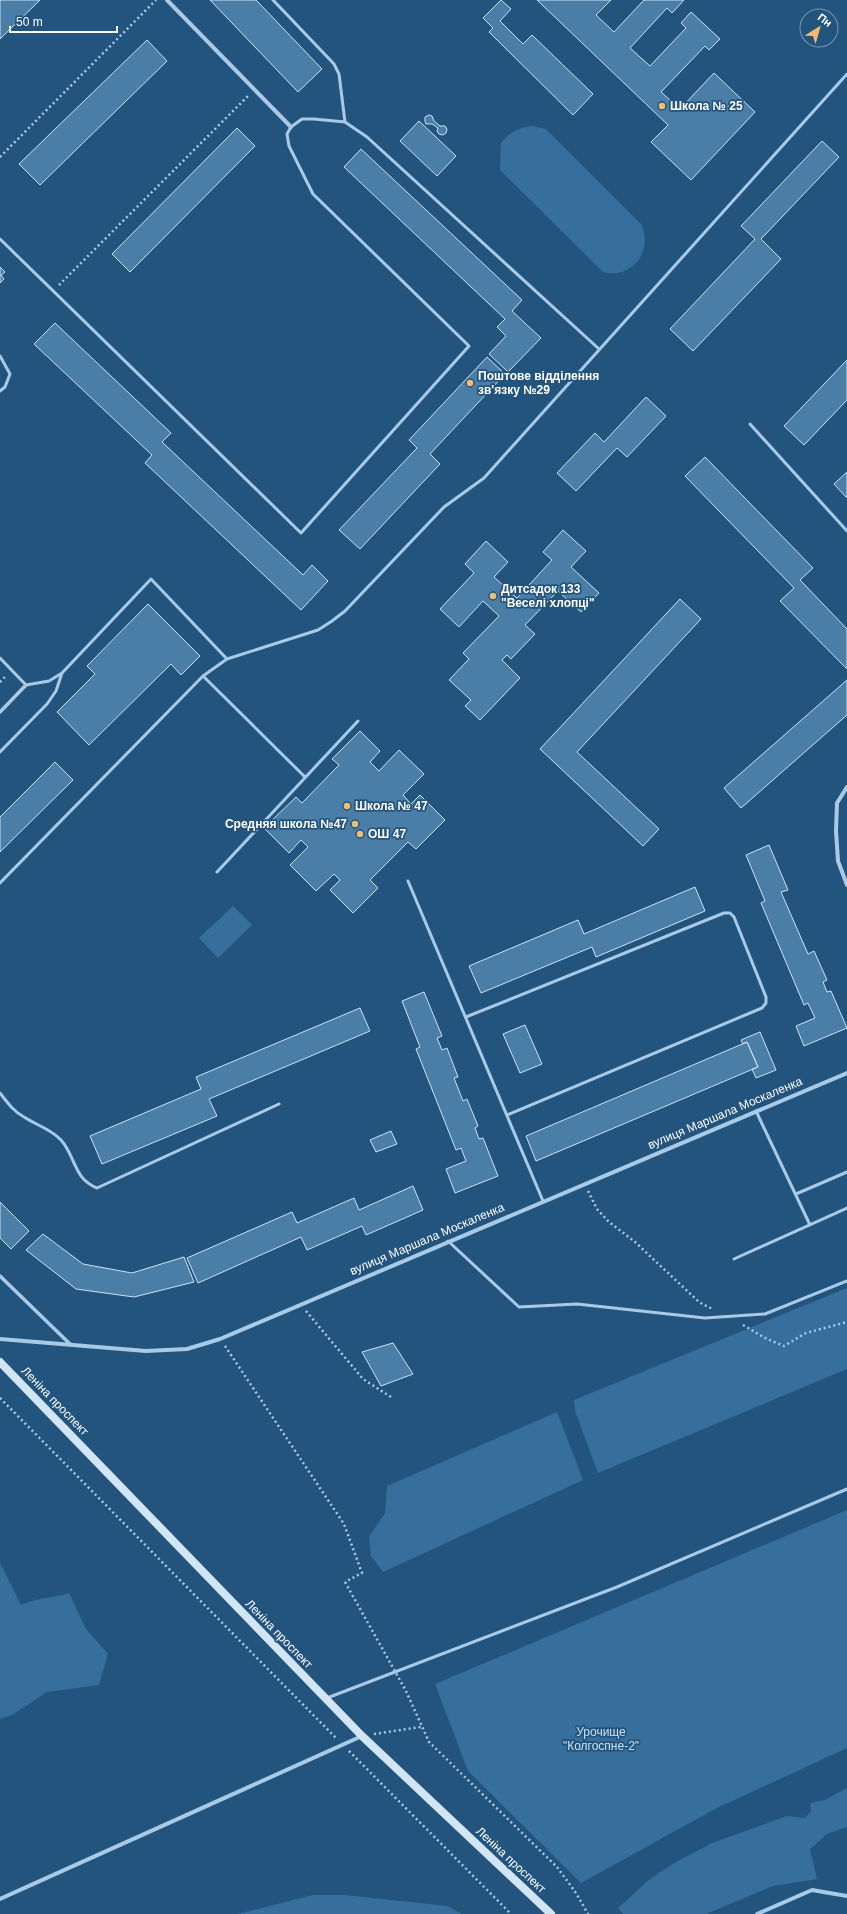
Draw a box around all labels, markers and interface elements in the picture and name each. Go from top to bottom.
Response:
scale bar [10,8,117,34]
north arrow [799,8,839,48]
text: Пн [816,11,834,29]
text: 50 m [16,15,43,29]
place label: Школа № 25 [670,99,743,113]
marker: Школа № 25 [657,101,667,111]
place label: Поштове відділення зв'язку №29 [478,369,599,397]
marker: Поштове відділення зв'язку №29 [465,378,475,388]
place label: Дитсадок 133 "Веселі хлопці" [501,582,595,610]
marker: Дитсадок 133 "Веселі хлопці" [488,591,498,601]
place label: Школа № 47 [355,799,428,813]
marker: Школа № 47 [342,801,352,811]
place label: Средняя школа №47 [225,817,347,831]
marker: Средняя школа №47 [350,819,360,829]
place label: ОШ 47 [368,827,406,841]
marker: ОШ 47 [355,829,365,839]
street label: вулиця Маршала Москаленка [646,1074,805,1152]
street label: вулиця Маршала Москаленка [348,1200,507,1278]
street label: Леніна проспект [19,1364,92,1439]
street label: Леніна проспект [243,1597,316,1672]
park label: Урочище "Колгоспне-2" [563,1725,639,1753]
street label: Леніна проспект [473,1824,549,1896]

